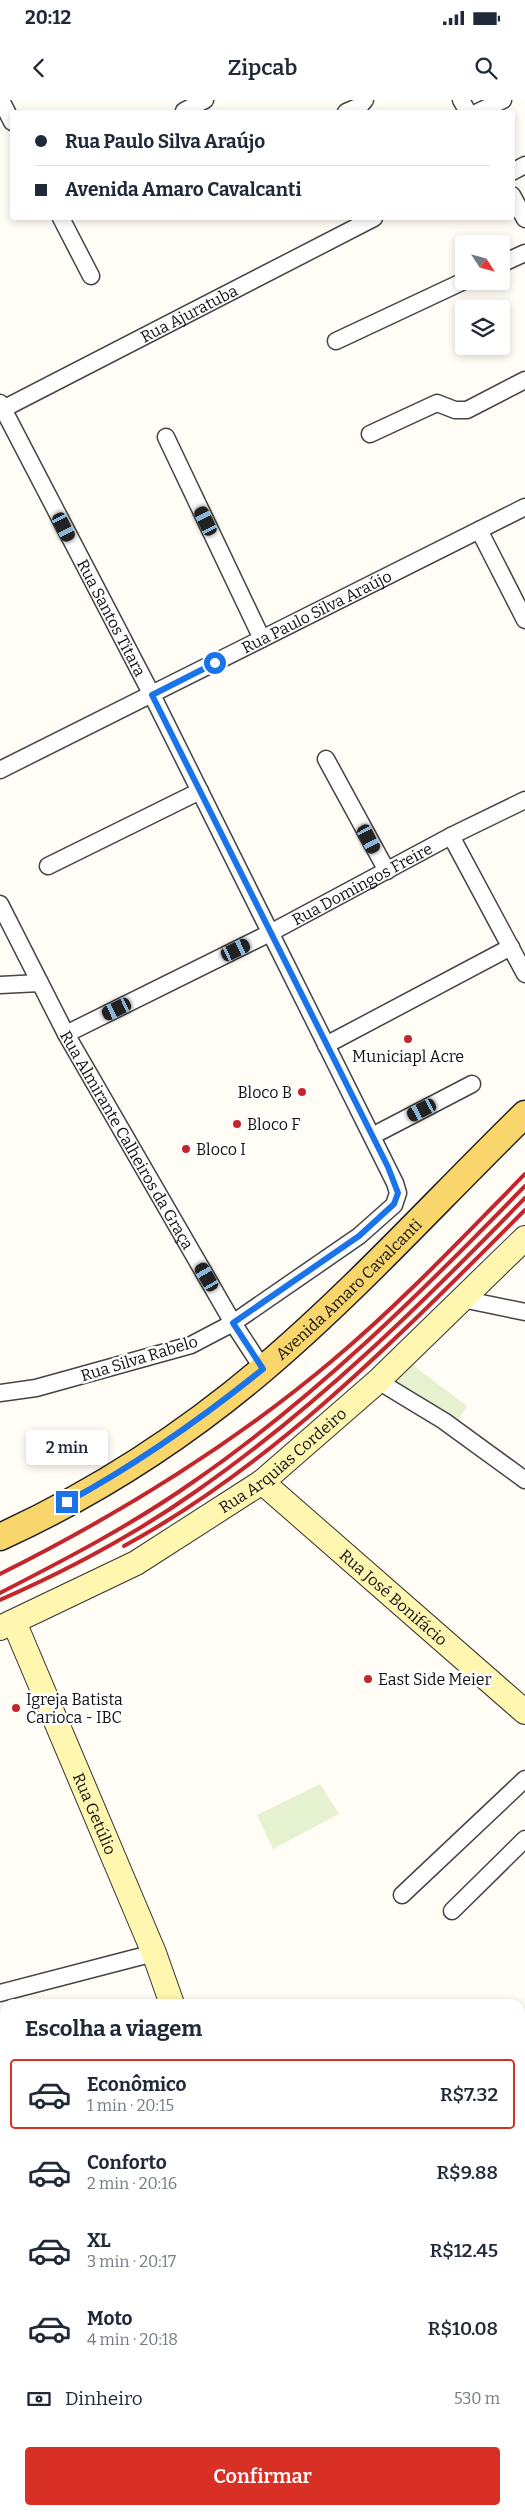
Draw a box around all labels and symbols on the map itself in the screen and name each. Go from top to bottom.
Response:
north arrow [455,235,510,290]
street label: Rua Ajuratuba [137,281,241,347]
car [192,504,219,538]
car [50,510,77,544]
street label: Rua Santos Titara [73,556,150,680]
street label: Rua Paulo Silva Araújo [239,566,395,657]
route start [204,652,226,674]
car [355,822,382,856]
street label: Rua Domingos Freire [289,839,436,929]
car [219,937,252,963]
car [100,996,133,1022]
street label: Rua Almirante Calheiros da Graça [56,1027,198,1253]
marker: Municiapl Acre [402,1033,414,1045]
place label: Municiapl Acre [352,1047,464,1066]
place label: Bloco B [237,1083,292,1102]
marker: Bloco B [296,1086,308,1098]
car [405,1097,438,1123]
place label: Bloco F [247,1115,300,1134]
marker: Bloco F [231,1118,243,1130]
place label: Bloco I [196,1140,246,1159]
marker: Bloco I [180,1143,192,1155]
street label: Avenida Amaro Cavalcanti [272,1215,426,1364]
car [193,1260,220,1294]
street label: Rua Silva Rabelo [78,1332,200,1385]
street label: Rua Arquias Cordeiro [215,1404,350,1517]
callout: 2 min [26,1430,108,1464]
route end [56,1491,78,1513]
street label: Rua José Bonifácio [336,1545,451,1650]
place label: East Side Meier [378,1670,492,1689]
marker: East Side Meier [362,1673,374,1685]
place label: Igreja Batista Carioca - IBC [26,1690,123,1727]
marker: Igreja Batista Carioca - IBC [10,1702,22,1714]
street label: Rua Getúlio [69,1770,120,1858]

